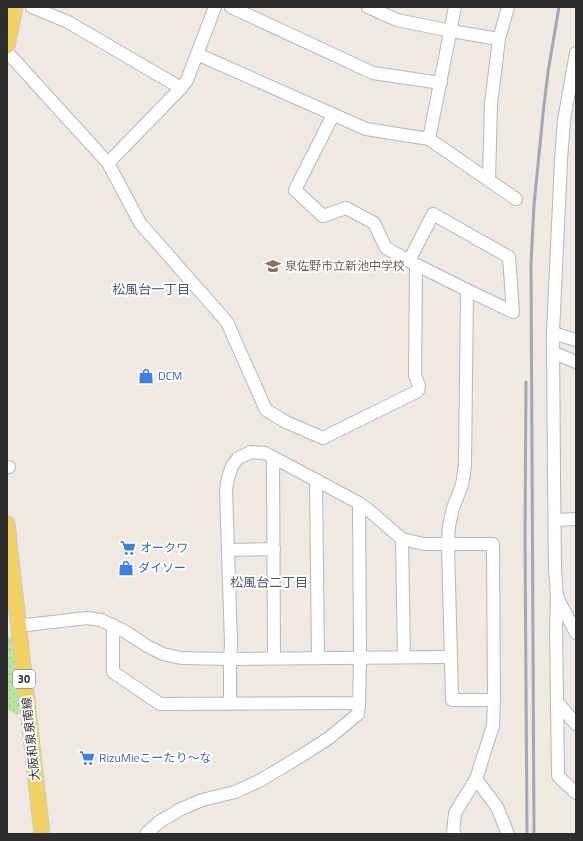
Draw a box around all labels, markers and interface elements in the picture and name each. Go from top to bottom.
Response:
place label: 泉佐野市立新池中学校 [285,256,405,275]
school or university icon: 泉佐野市立新池中学校 [264,257,282,275]
district label: 松風台一丁目 [112,279,190,299]
place label: DCM [158,366,182,385]
shop icon: DCM [137,367,155,385]
place label: オークワ [140,538,188,557]
supermarket icon: オークワ [119,539,137,557]
place label: ダイソー [138,558,186,577]
shop icon: ダイソー [117,559,135,577]
district label: 松風台二丁目 [230,572,308,592]
road number: 30 [13,670,35,688]
street label: 大阪和泉泉南線 [17,696,44,782]
place label: RizuMieこーたり～な [99,748,212,767]
supermarket icon: RizuMieこーたり～な [78,749,96,767]

